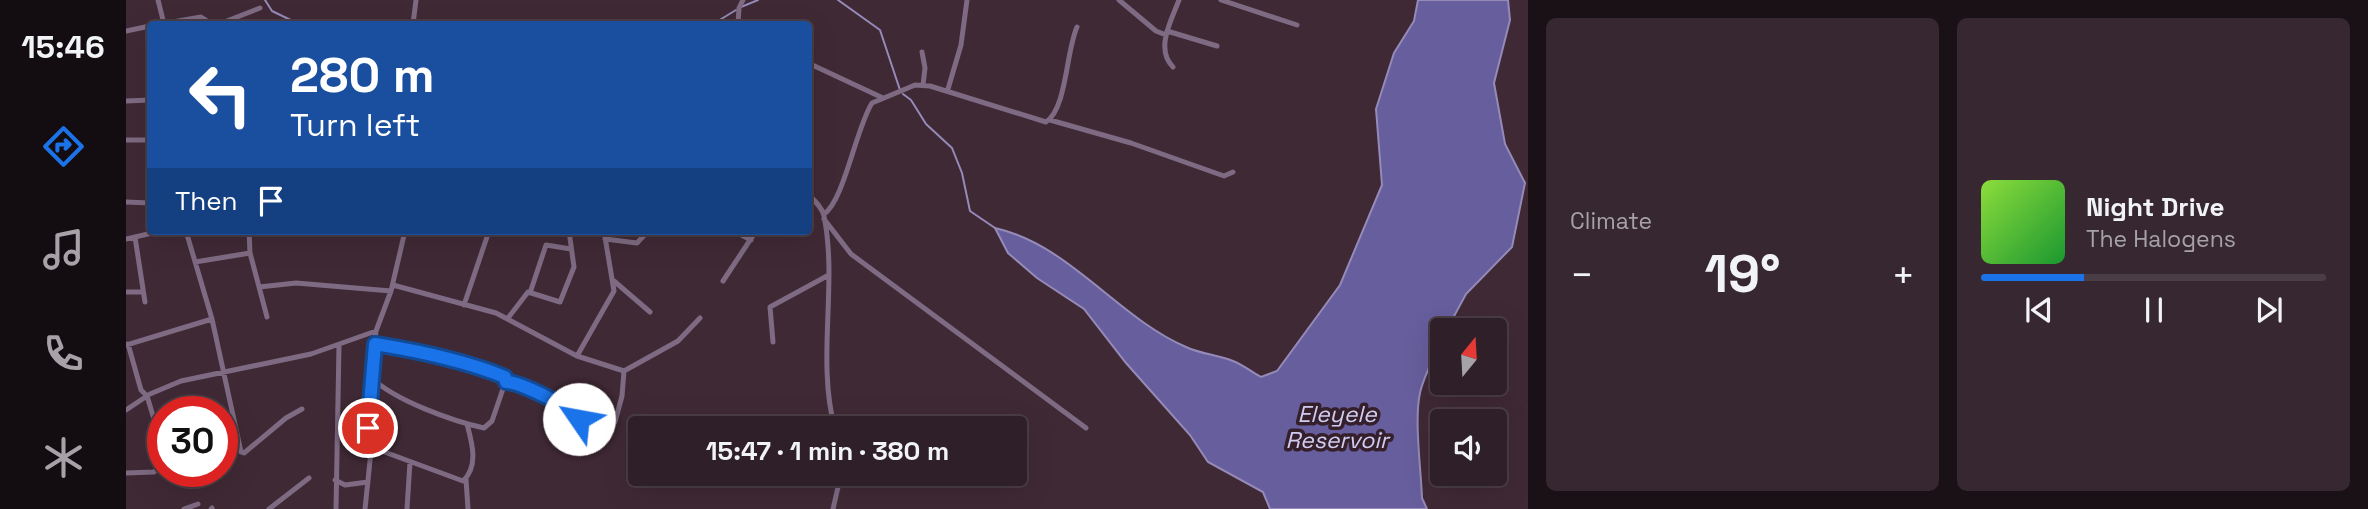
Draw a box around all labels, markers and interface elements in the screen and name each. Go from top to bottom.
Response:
text: 15:46 [21,27,105,67]
text: 280 m [290,44,435,106]
icon: left [175,49,266,140]
text: Turn left [290,105,420,145]
icon: directions [39,122,88,171]
icon: arrive [252,182,290,220]
text: Then [175,184,238,218]
text: Night Drive [2086,190,2224,224]
text: Climate [1570,206,1652,236]
text: The Halogens [2086,224,2236,254]
icon: music [39,225,88,274]
text: 19° [1704,241,1781,307]
text: − [1570,251,1594,299]
text: + [1891,251,1915,299]
icon: previous [2020,291,2058,329]
icon: pause [2135,291,2173,329]
icon: next [2250,291,2288,329]
north arrow [1430,318,1507,396]
map controls [1430,318,1507,486]
icon: phone [39,329,88,378]
position arrow [542,382,616,456]
speed limit sign: 30 [147,396,238,487]
pin [338,398,398,458]
water label: Eleyele Reservoir [1286,399,1391,455]
icon: arrive [349,409,387,447]
button: sound [1430,409,1507,486]
icon: climate [39,433,88,482]
text: 15:47 · 1 min · 380 m [706,434,949,468]

